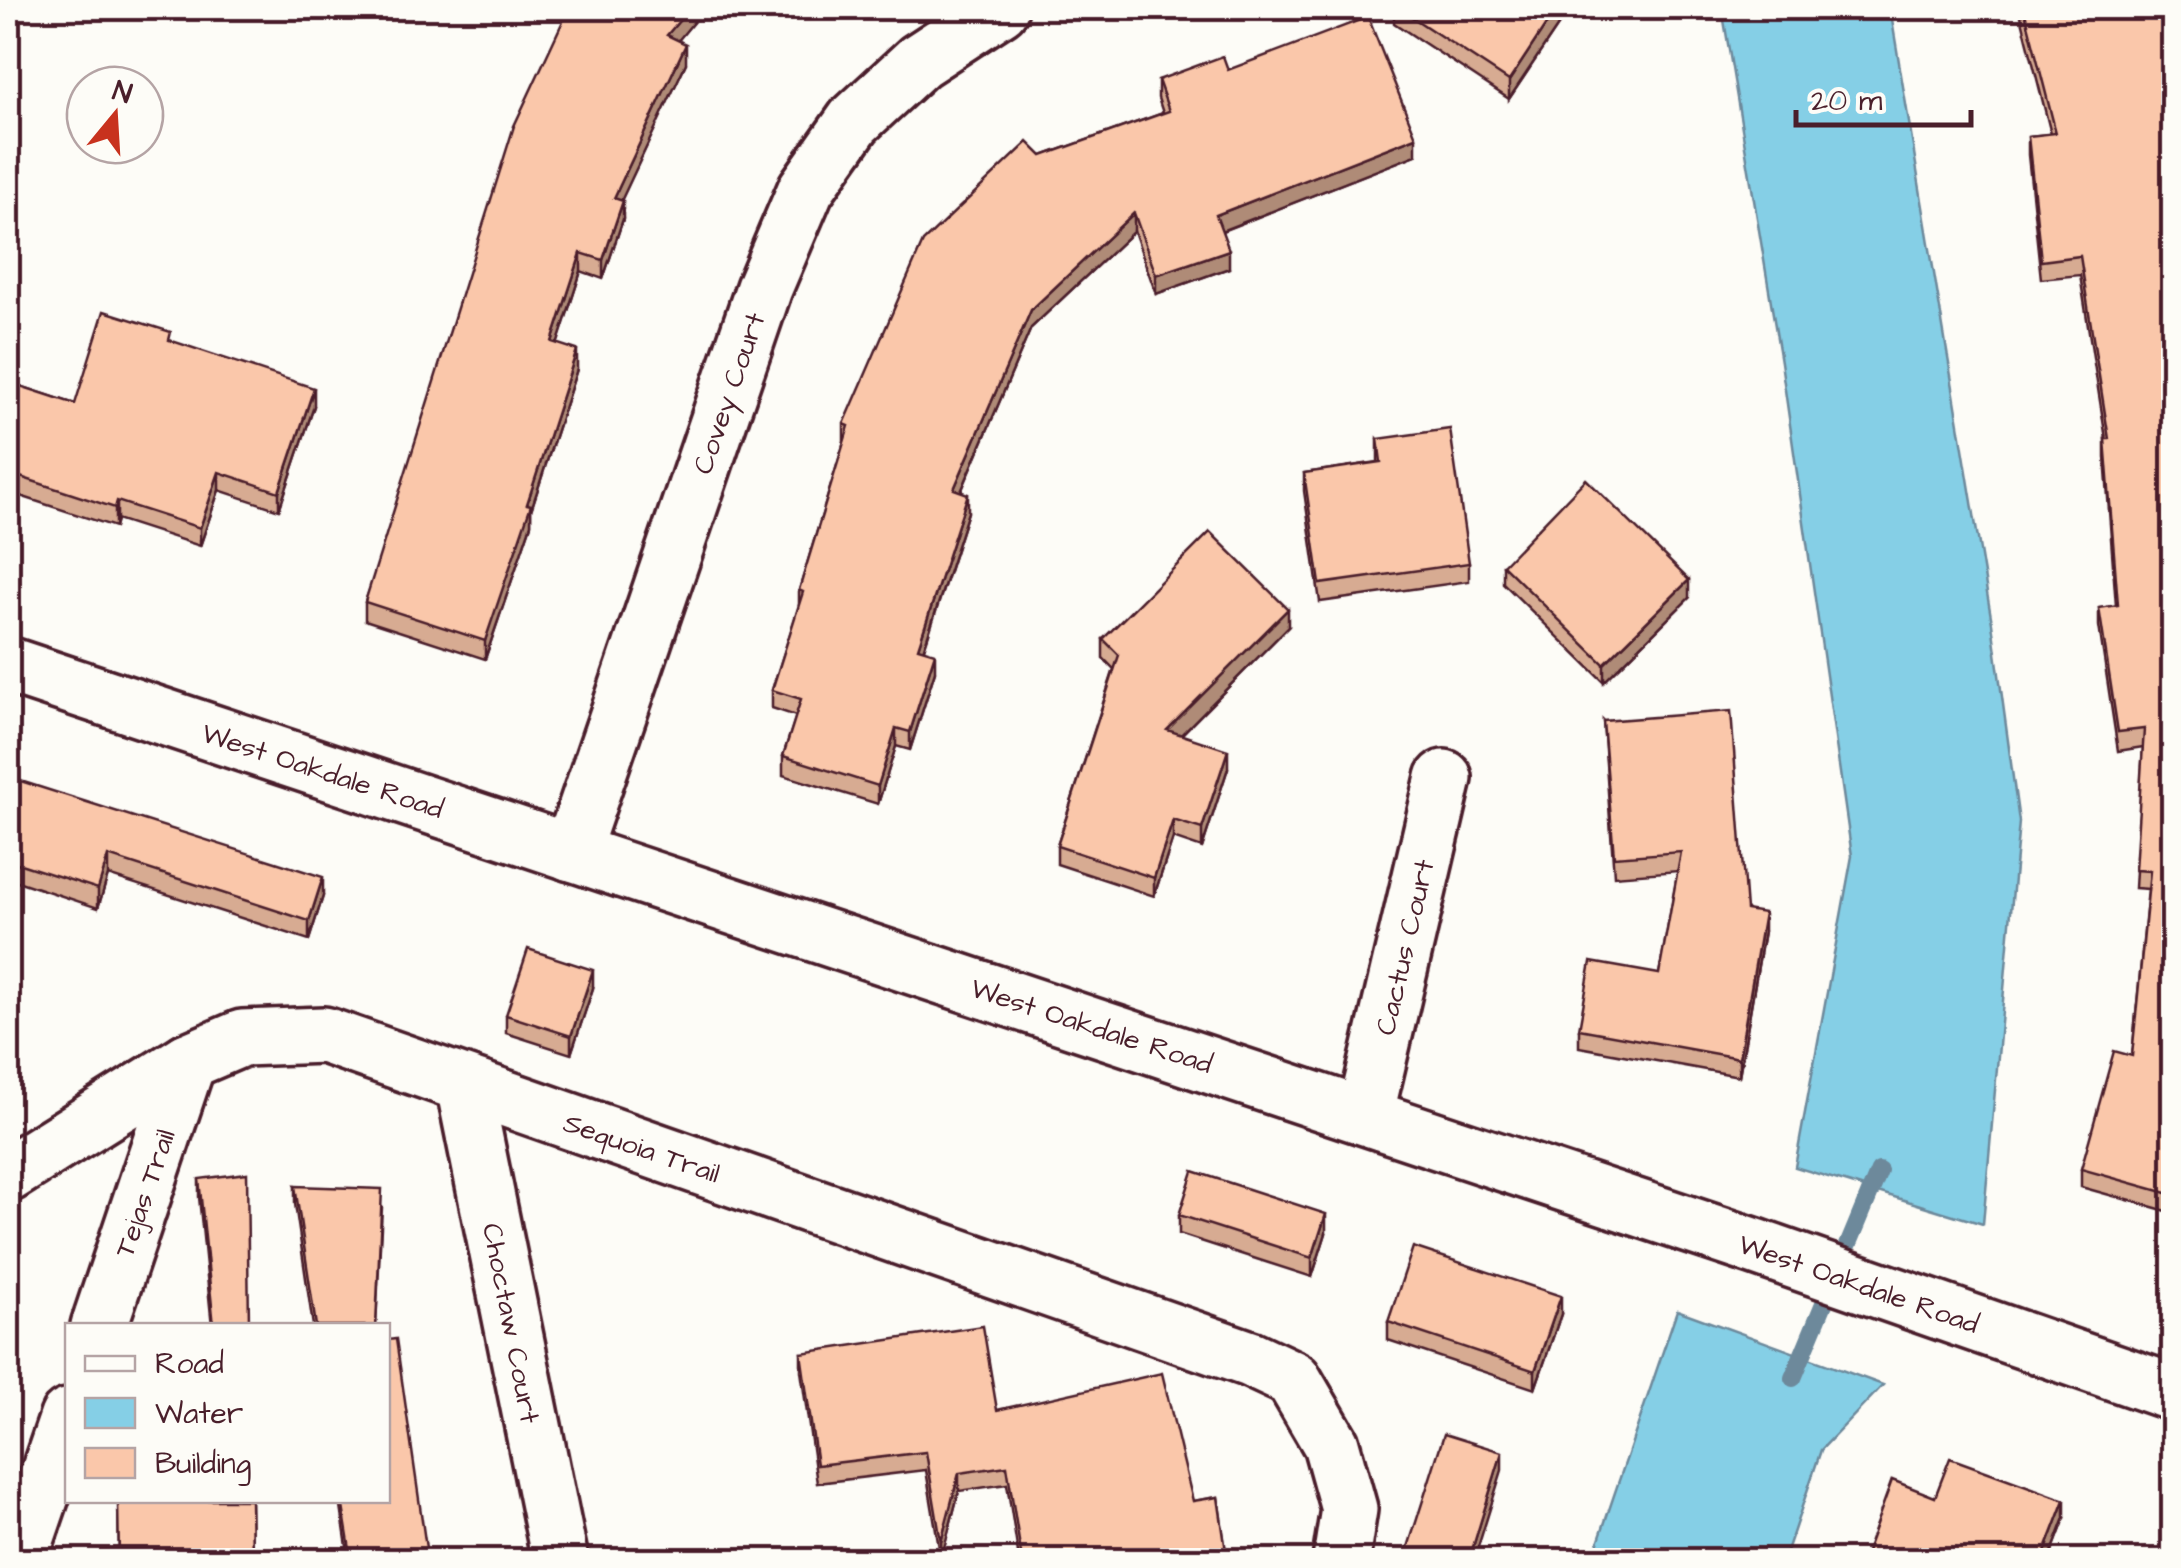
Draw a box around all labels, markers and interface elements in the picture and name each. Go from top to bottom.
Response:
north arrow [65,65,165,165]
scale bar [1796,65,1971,127]
text: N [108,71,137,114]
text: 20 m [1811,80,1883,122]
street label: Covey Court [684,307,777,480]
street label: West Oakdale Road [197,714,448,829]
street label: Cactus Court [1366,855,1445,1039]
street label: West Oakdale Road [966,969,1217,1084]
street label: Sequoia Trail [558,1103,725,1193]
street label: Tejas Trail [105,1124,185,1263]
street label: Choctaw Court [472,1220,549,1427]
street label: West Oakdale Road [1733,1225,1984,1344]
legend [65,1323,390,1503]
text: Road [155,1343,224,1385]
text: Water [155,1393,243,1435]
text: Building [155,1443,251,1486]

